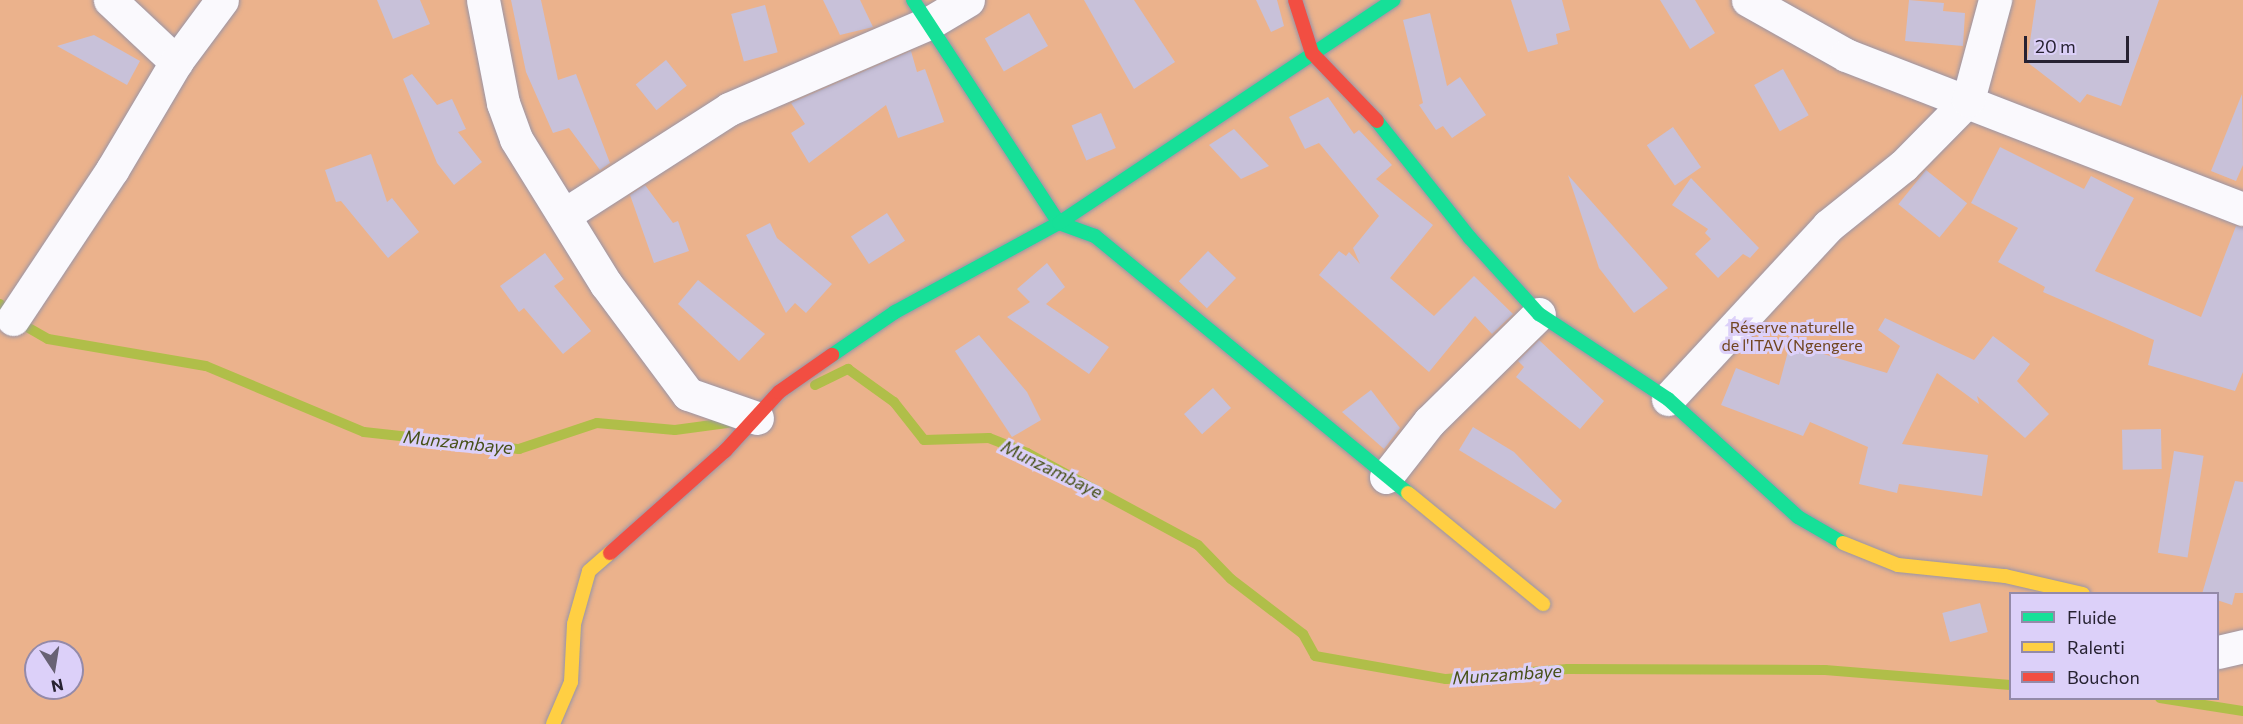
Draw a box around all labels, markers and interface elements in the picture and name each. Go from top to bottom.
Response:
scale bar [2027,24,2132,62]
text: 20 m [2035,35,2076,57]
park label: Réserve naturelle de l'ITAV (Ngengere [1721,317,1863,355]
water label: Munzambaye [402,426,514,458]
water label: Munzambaye [998,435,1106,503]
legend [2009,592,2219,700]
text: Fluide [2067,606,2116,628]
text: Ralenti [2067,636,2125,658]
north arrow [24,640,84,700]
water label: Munzambaye [1451,659,1563,689]
text: Bouchon [2067,666,2140,688]
text: N [50,676,65,697]

